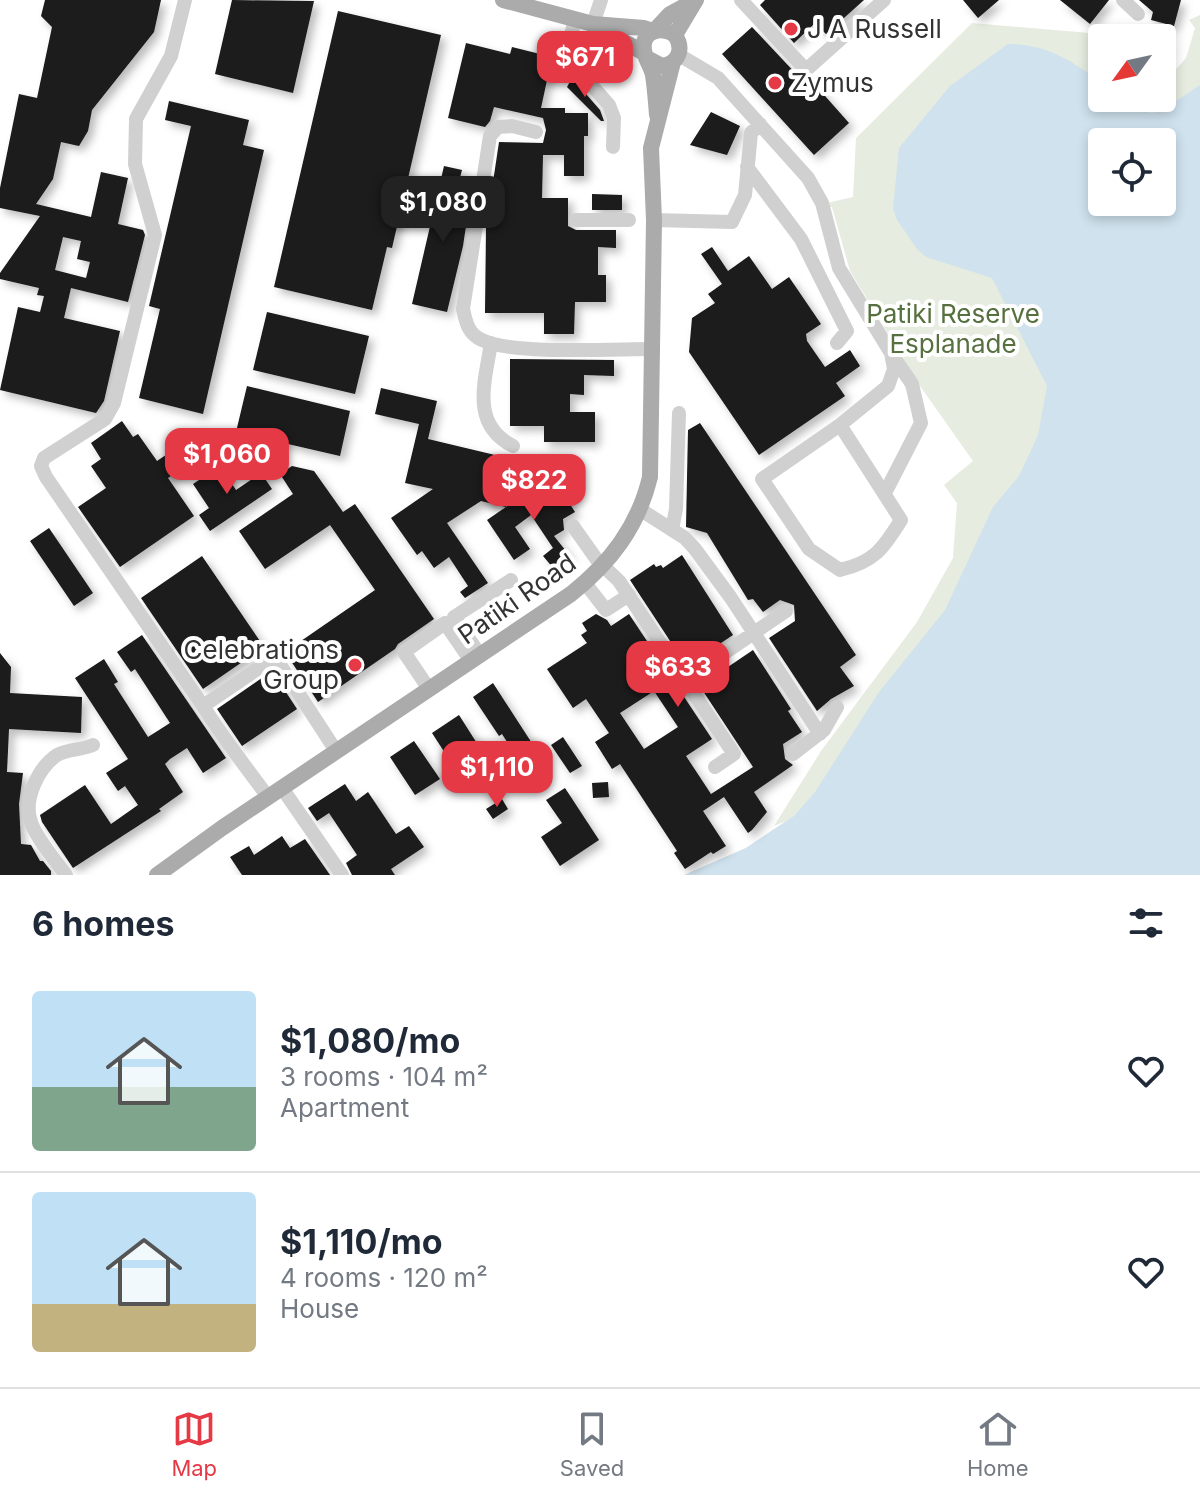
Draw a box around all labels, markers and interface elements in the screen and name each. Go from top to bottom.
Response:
place label: J A Russell [807,13,942,44]
marker: J A Russell [782,20,800,38]
north arrow [1088,24,1176,112]
map controls [1088,24,1176,216]
pin: $671 [538,31,632,99]
text: $671 [555,41,615,72]
place label: Zymus [791,67,874,98]
marker: Zymus [766,74,784,92]
button: locate [1088,128,1176,216]
pin: $1,080 [378,176,508,244]
text: $1,080 [399,186,487,217]
park label: Patiki Reserve Esplanade [866,298,1040,359]
pin: $1,060 [162,428,292,496]
text: $1,060 [183,438,271,469]
pin: $822 [487,454,581,522]
text: $822 [501,464,567,495]
street label: Patiki Road [452,547,582,650]
place label: Celebrations Group [184,634,339,695]
pin: $633 [631,641,725,709]
text: $633 [644,651,712,682]
marker: Celebrations Group [346,656,364,674]
pin: $1,110 [432,741,562,809]
text: $1,110 [460,751,534,782]
icon: filters [1124,901,1168,945]
text: 6 homes [32,903,174,944]
text: $1,080/mo [280,1020,460,1061]
icon: home [96,1023,192,1119]
icon: heart [1124,1049,1168,1093]
text: 3 rooms · 104 m² [280,1061,488,1092]
text: Apartment [280,1092,409,1123]
text: $1,110/mo [280,1221,443,1262]
icon: home [96,1224,192,1320]
icon: heart [1124,1250,1168,1294]
text: 4 rooms · 120 m² [280,1262,488,1293]
text: House [280,1293,359,1324]
tab: Map [171,1407,217,1481]
tab: Saved [560,1407,624,1481]
tab: Home [967,1407,1029,1481]

